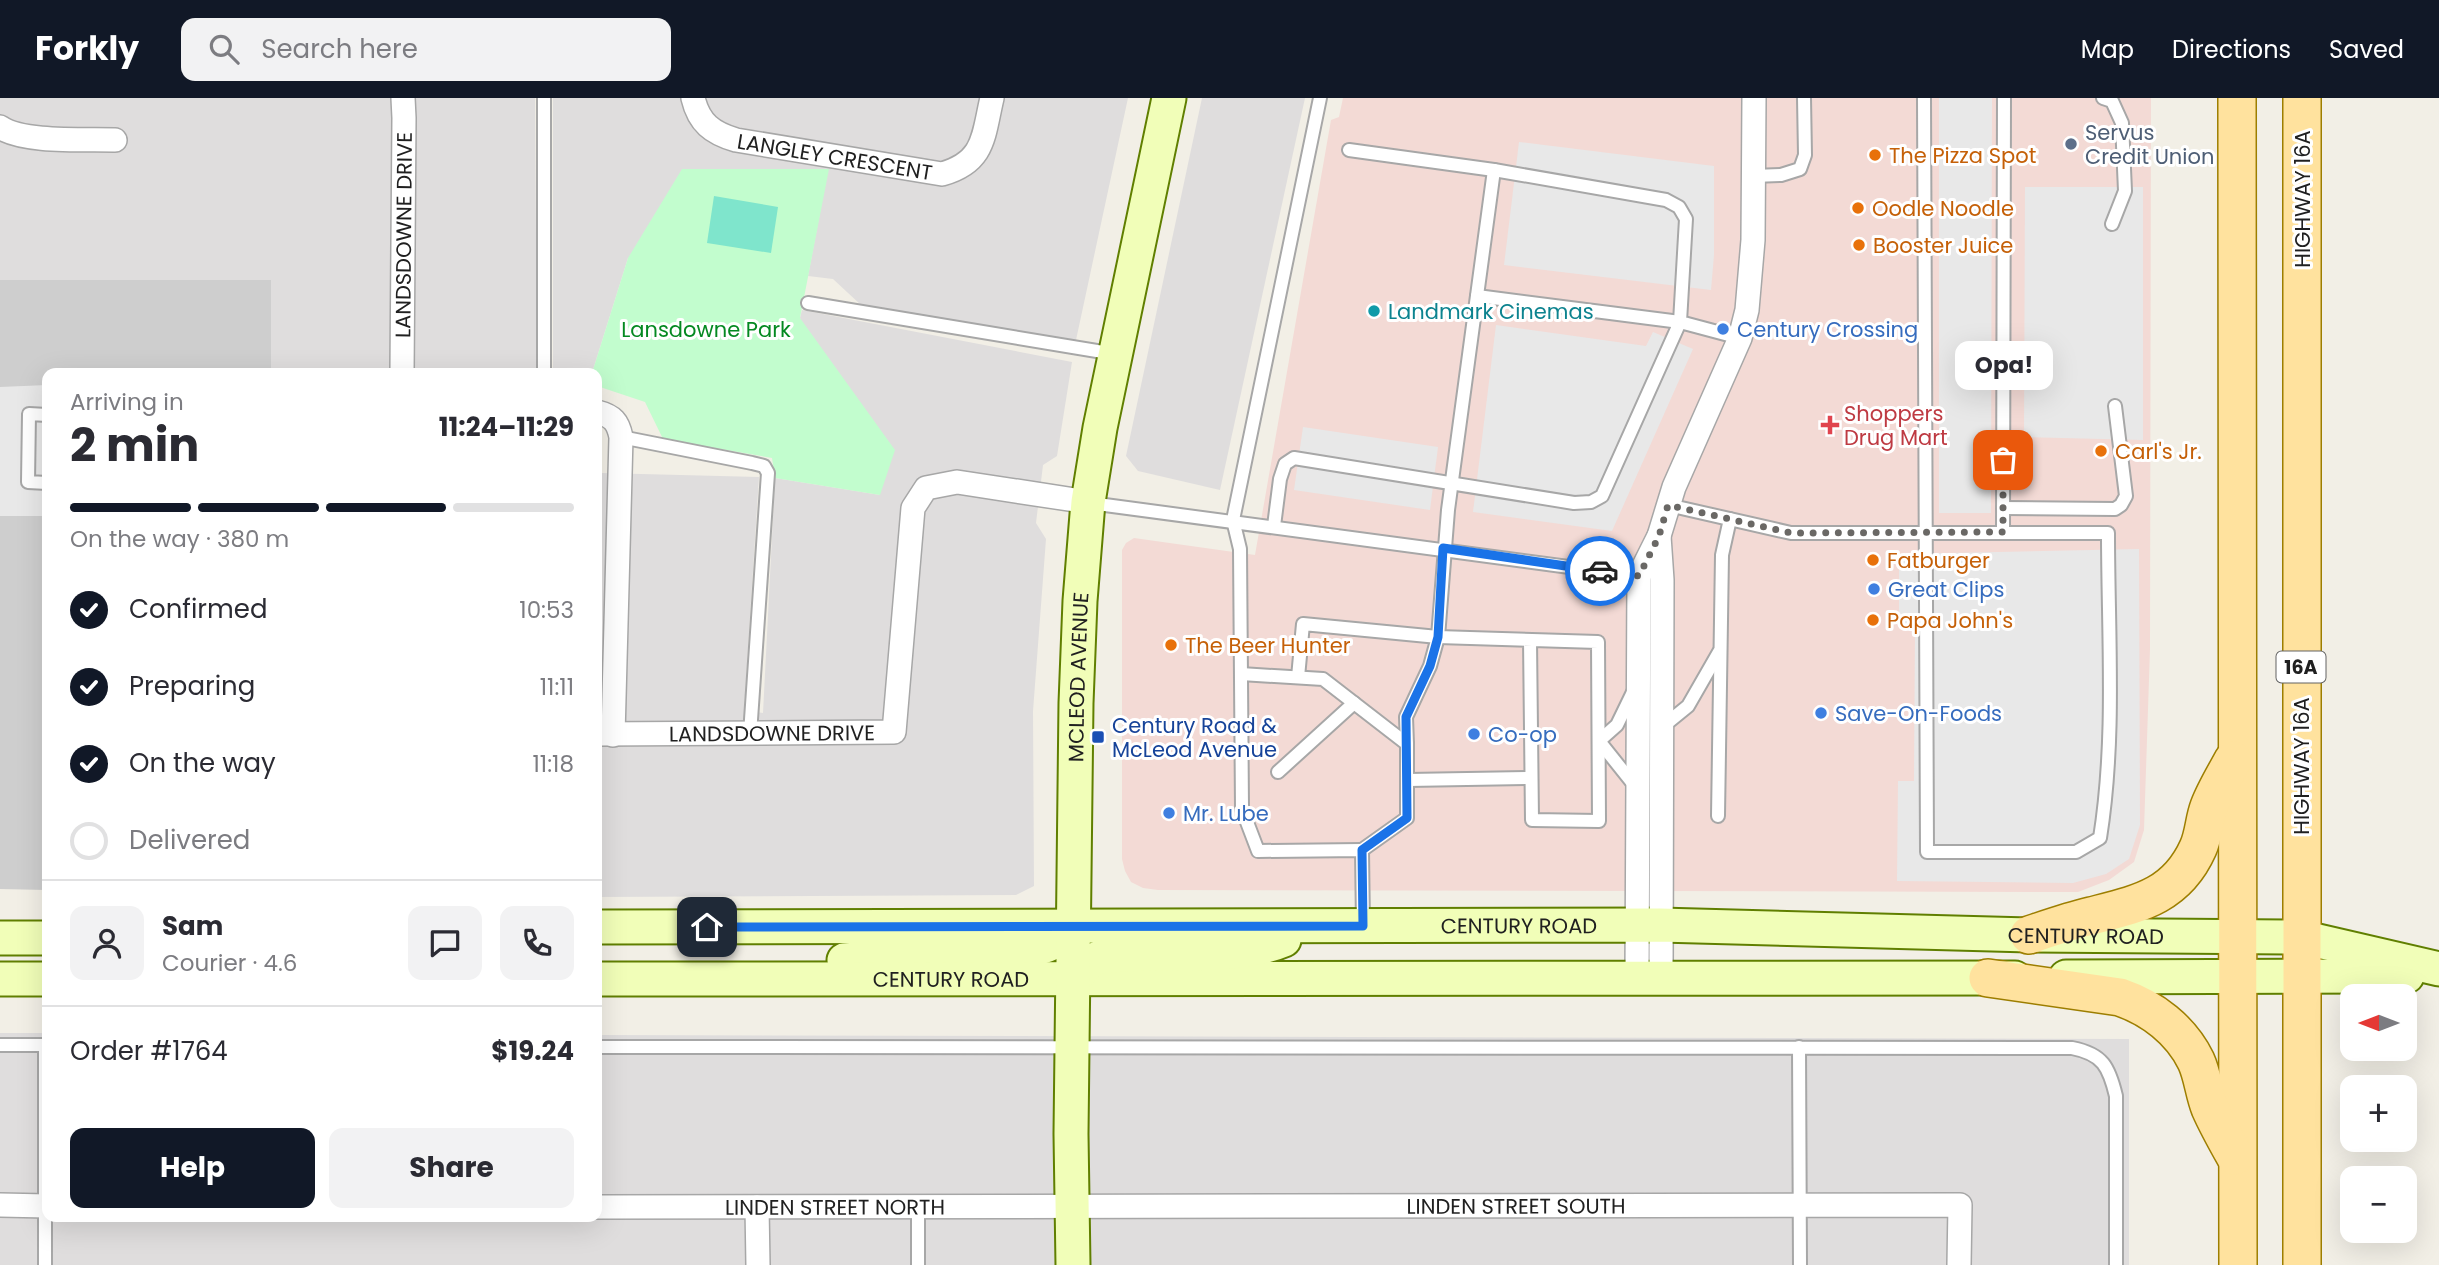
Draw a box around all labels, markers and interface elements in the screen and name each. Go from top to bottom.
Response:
search box [181,18,671,81]
text: Forkly [35,25,139,72]
icon: search [205,30,243,68]
text: Search here [261,31,418,67]
text: Map [2081,33,2134,66]
text: Directions [2172,33,2291,66]
text: Saved [2329,33,2404,66]
place label: Servus Credit Union [2085,118,2214,171]
street label: LANGLEY CRESCENT [735,126,935,187]
street label: HIGHWAY 16A [2288,130,2317,268]
street label: LANDSDOWNE DRIVE [388,132,418,338]
marker: Servus Credit Union [2063,136,2079,152]
place label: The Pizza Spot [1889,141,2036,170]
marker: The Pizza Spot [1867,147,1883,163]
place label: Oodle Noodle [1872,194,2014,223]
marker: Oodle Noodle [1850,200,1866,216]
place label: Booster Juice [1873,231,2013,260]
marker: Booster Juice [1851,237,1867,253]
place label: Landmark Cinemas [1388,297,1594,326]
marker: Landmark Cinemas [1366,303,1382,319]
park label: Lansdowne Park [621,315,791,344]
place label: Century Crossing [1737,315,1918,344]
marker: Century Crossing [1715,321,1731,337]
callout: Opa! [1954,341,2052,390]
text: Opa! [1975,349,2033,381]
text: Arriving in [70,386,184,418]
place label: Shoppers Drug Mart [1844,399,1948,452]
text: 11:24–11:29 [439,409,574,445]
text: 2 min [70,413,199,477]
marker: Shoppers Drug Mart [1822,417,1838,433]
pin [1973,430,2033,490]
place label: Carl's Jr. [2115,437,2202,466]
icon: bag [1984,441,2022,479]
marker: Carl's Jr. [2093,443,2109,459]
text: On the way · 380 m [70,523,289,555]
courier [1565,536,1635,606]
place label: Fatburger [1887,546,1990,575]
icon: car [1581,552,1619,590]
marker: Fatburger [1865,552,1881,568]
place label: Great Clips [1888,575,2004,604]
marker: Great Clips [1866,581,1882,597]
icon: check [70,591,108,629]
text: Confirmed [129,591,267,627]
street label: MCLEOD AVENUE [1061,591,1095,762]
text: 10:53 [519,594,574,626]
place label: Papa John's [1887,606,2013,635]
marker: Papa John's [1865,612,1881,628]
place label: The Beer Hunter [1185,631,1351,660]
marker: The Beer Hunter [1163,637,1179,653]
road number: 16A [2276,652,2326,682]
icon: check [70,668,108,706]
text: Preparing [129,668,255,704]
text: 11:11 [540,671,574,703]
street label: HIGHWAY 16A [2287,697,2316,835]
place label: Save-On-Foods [1835,699,2002,728]
marker: Save-On-Foods [1813,705,1829,721]
place label: Century Road & McLeod Avenue [1112,711,1277,764]
street label: LANDSDOWNE DRIVE [669,718,875,748]
place label: Co-op [1488,720,1557,749]
marker: Co-op [1466,726,1482,742]
marker: Century Road & McLeod Avenue [1090,729,1106,745]
icon: check [70,745,108,783]
text: On the way [129,745,276,781]
text: 11:18 [533,748,574,780]
place label: Mr. Lube [1183,799,1269,828]
marker: Mr. Lube [1161,805,1177,821]
text: Delivered [129,822,250,858]
pin [677,897,737,957]
button: person [70,906,144,980]
button: chat [408,906,482,980]
button: phone [500,906,574,980]
text: Sam [162,908,223,944]
icon: home [688,908,726,946]
street label: CENTURY ROAD [1441,911,1597,940]
street label: CENTURY ROAD [2007,920,2164,950]
text: Courier · 4.6 [162,947,297,979]
street label: CENTURY ROAD [873,964,1029,993]
north arrow [2340,984,2417,1060]
map controls [2340,984,2417,1243]
text: Order #1764 [70,1033,228,1069]
text: $19.24 [491,1033,574,1069]
button: + [2340,1075,2417,1152]
button: Help [70,1128,315,1208]
button: Share [329,1128,574,1208]
button: − [2340,1166,2417,1243]
street label: LINDEN STREET SOUTH [1406,1191,1626,1220]
street label: LINDEN STREET NORTH [725,1192,945,1221]

